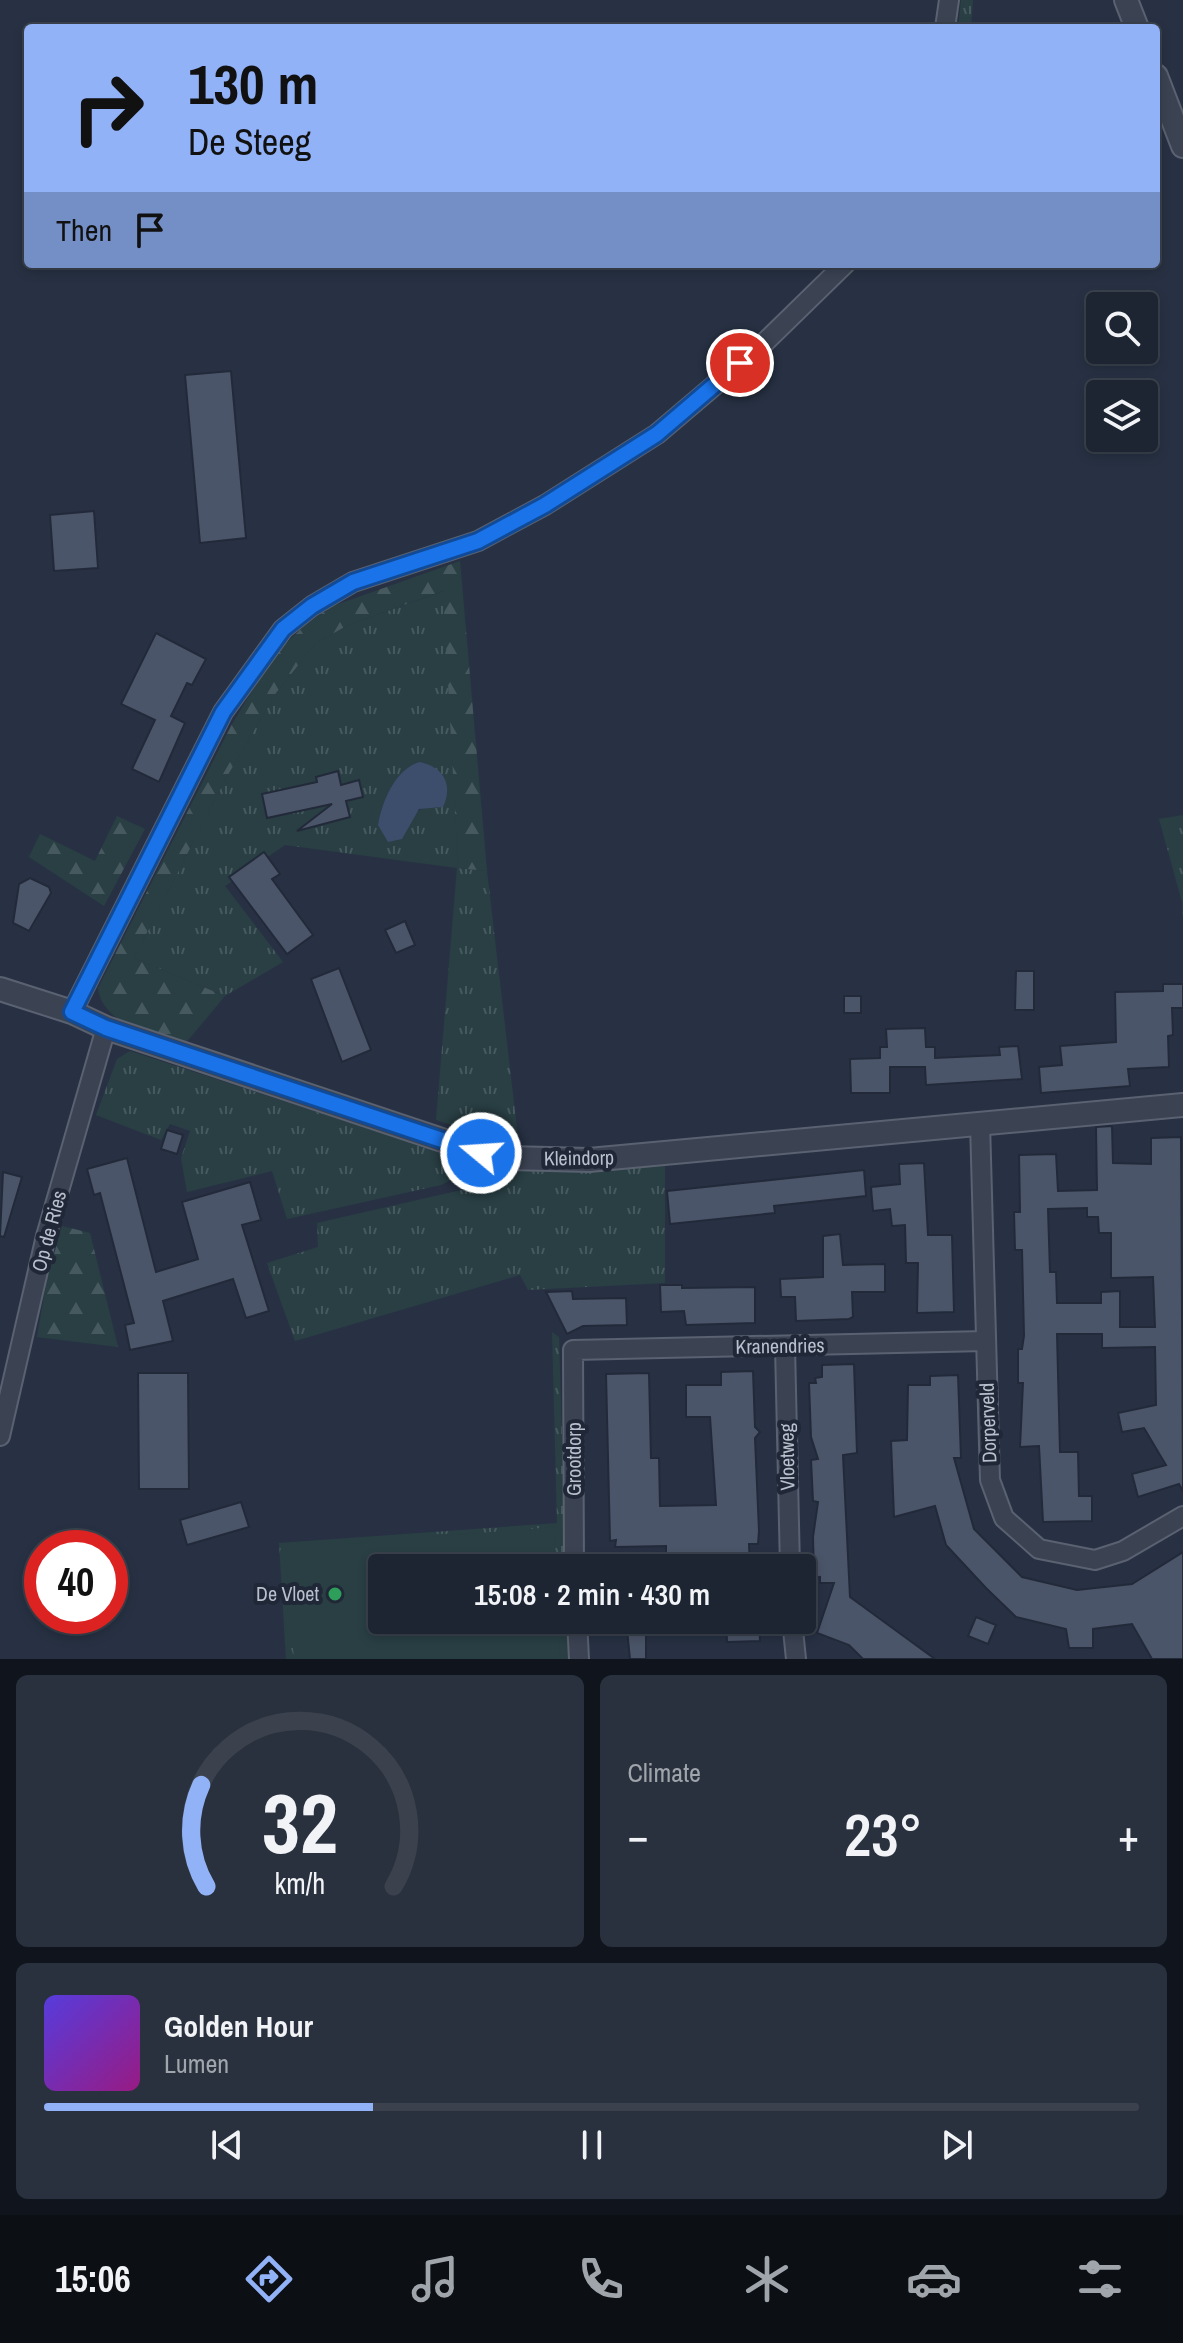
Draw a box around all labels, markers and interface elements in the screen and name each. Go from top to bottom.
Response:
text: 130 m [188,46,318,121]
icon: right [56,56,160,160]
text: De Steeg [188,118,311,166]
icon: arrive [128,208,172,252]
text: Then [56,210,112,250]
map controls [1086,292,1158,452]
button: search [1086,292,1158,364]
pin [706,329,774,397]
icon: arrive [718,341,762,385]
button: layers [1086,380,1158,452]
position arrow [439,1111,523,1195]
street label: Kleindorp [544,1143,614,1172]
street label: Op de Ries [25,1187,72,1274]
street label: Kranendries [735,1331,825,1360]
street label: Dorperveld [973,1382,1002,1464]
street label: Grootdorp [560,1422,587,1496]
street label: Vloetweg [772,1423,801,1491]
speed limit sign: 40 [24,1530,128,1634]
text: 15:08 · 2 min · 430 m [474,1574,710,1614]
place label: De Vloet [256,1580,319,1607]
marker: De Vloet [326,1585,344,1603]
text: Climate [628,1755,701,1790]
text: 32 [262,1767,338,1879]
text: 23° [844,1794,923,1875]
text: − [628,1805,649,1865]
text: + [1118,1805,1139,1865]
text: km/h [274,1864,325,1903]
text: Golden Hour [164,2006,313,2046]
text: Lumen [164,2046,229,2081]
icon: previous [205,2123,249,2167]
icon: pause [570,2123,614,2167]
icon: next [935,2123,979,2167]
icon: directions [241,2251,297,2307]
icon: music [407,2251,463,2307]
icon: phone [573,2251,629,2307]
icon: climate [739,2251,795,2307]
icon: car [906,2251,962,2307]
icon: filters [1072,2251,1128,2307]
text: 15:06 [55,2255,131,2303]

